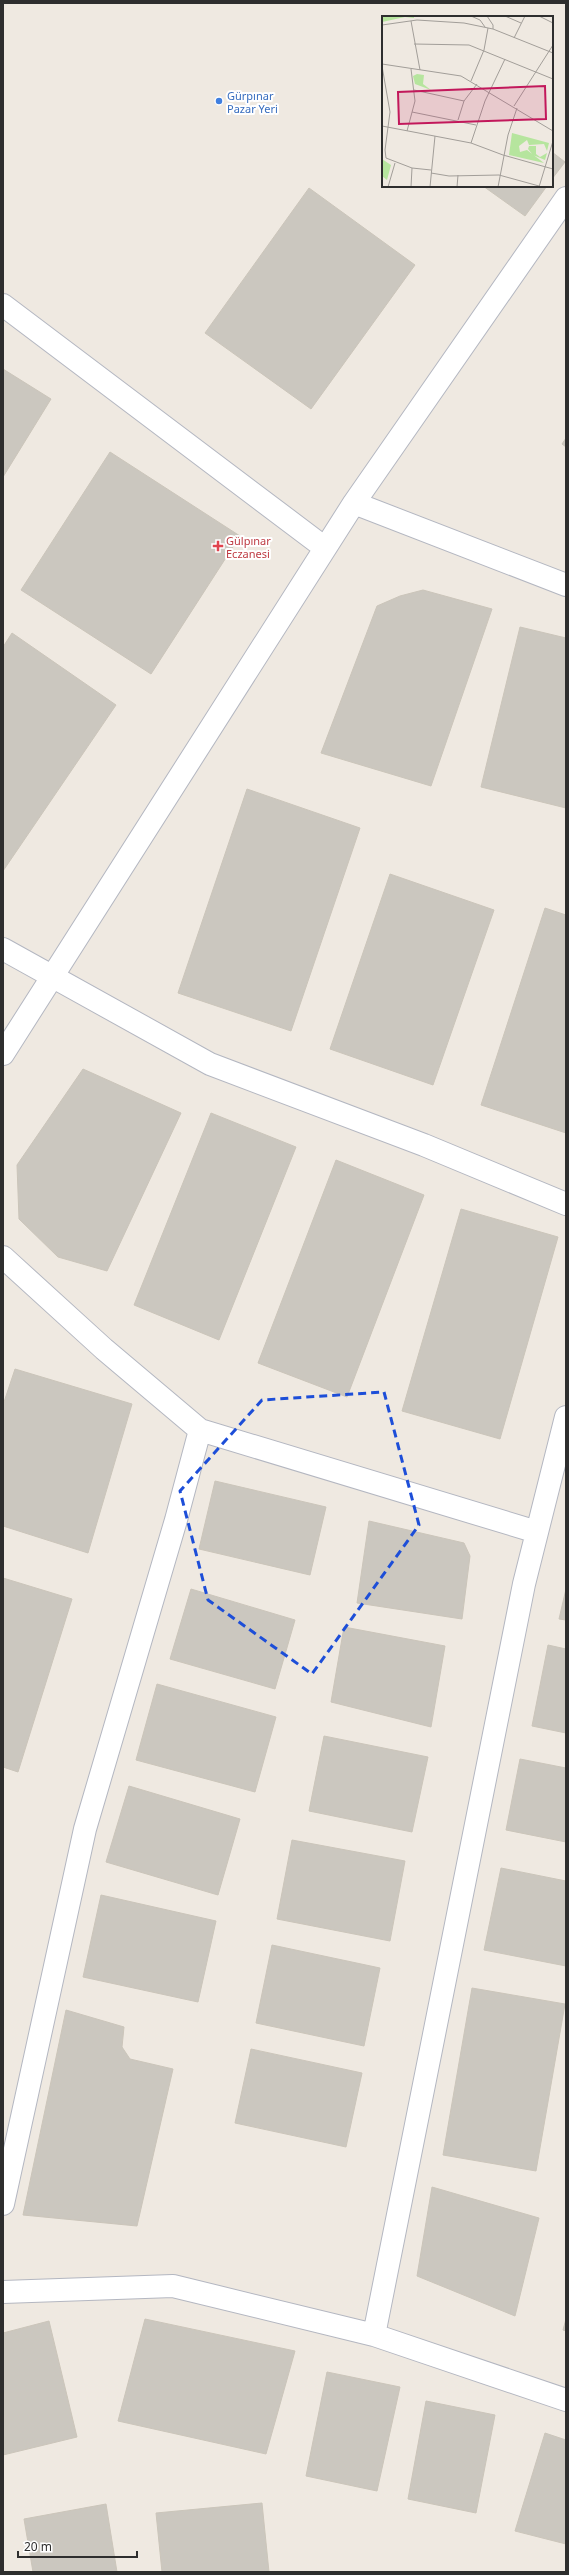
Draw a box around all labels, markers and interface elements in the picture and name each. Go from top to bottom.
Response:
inset map [382,16,553,187]
place label: Gürpınar Pazar Yeri [227,88,278,116]
marker: Gürpınar Pazar Yeri [214,96,224,106]
place label: Gülpınar Eczanesi [226,533,271,561]
marker: Gülpınar Eczanesi [213,541,223,551]
scale bar [18,2533,137,2559]
text: 20 m [24,2538,52,2555]

